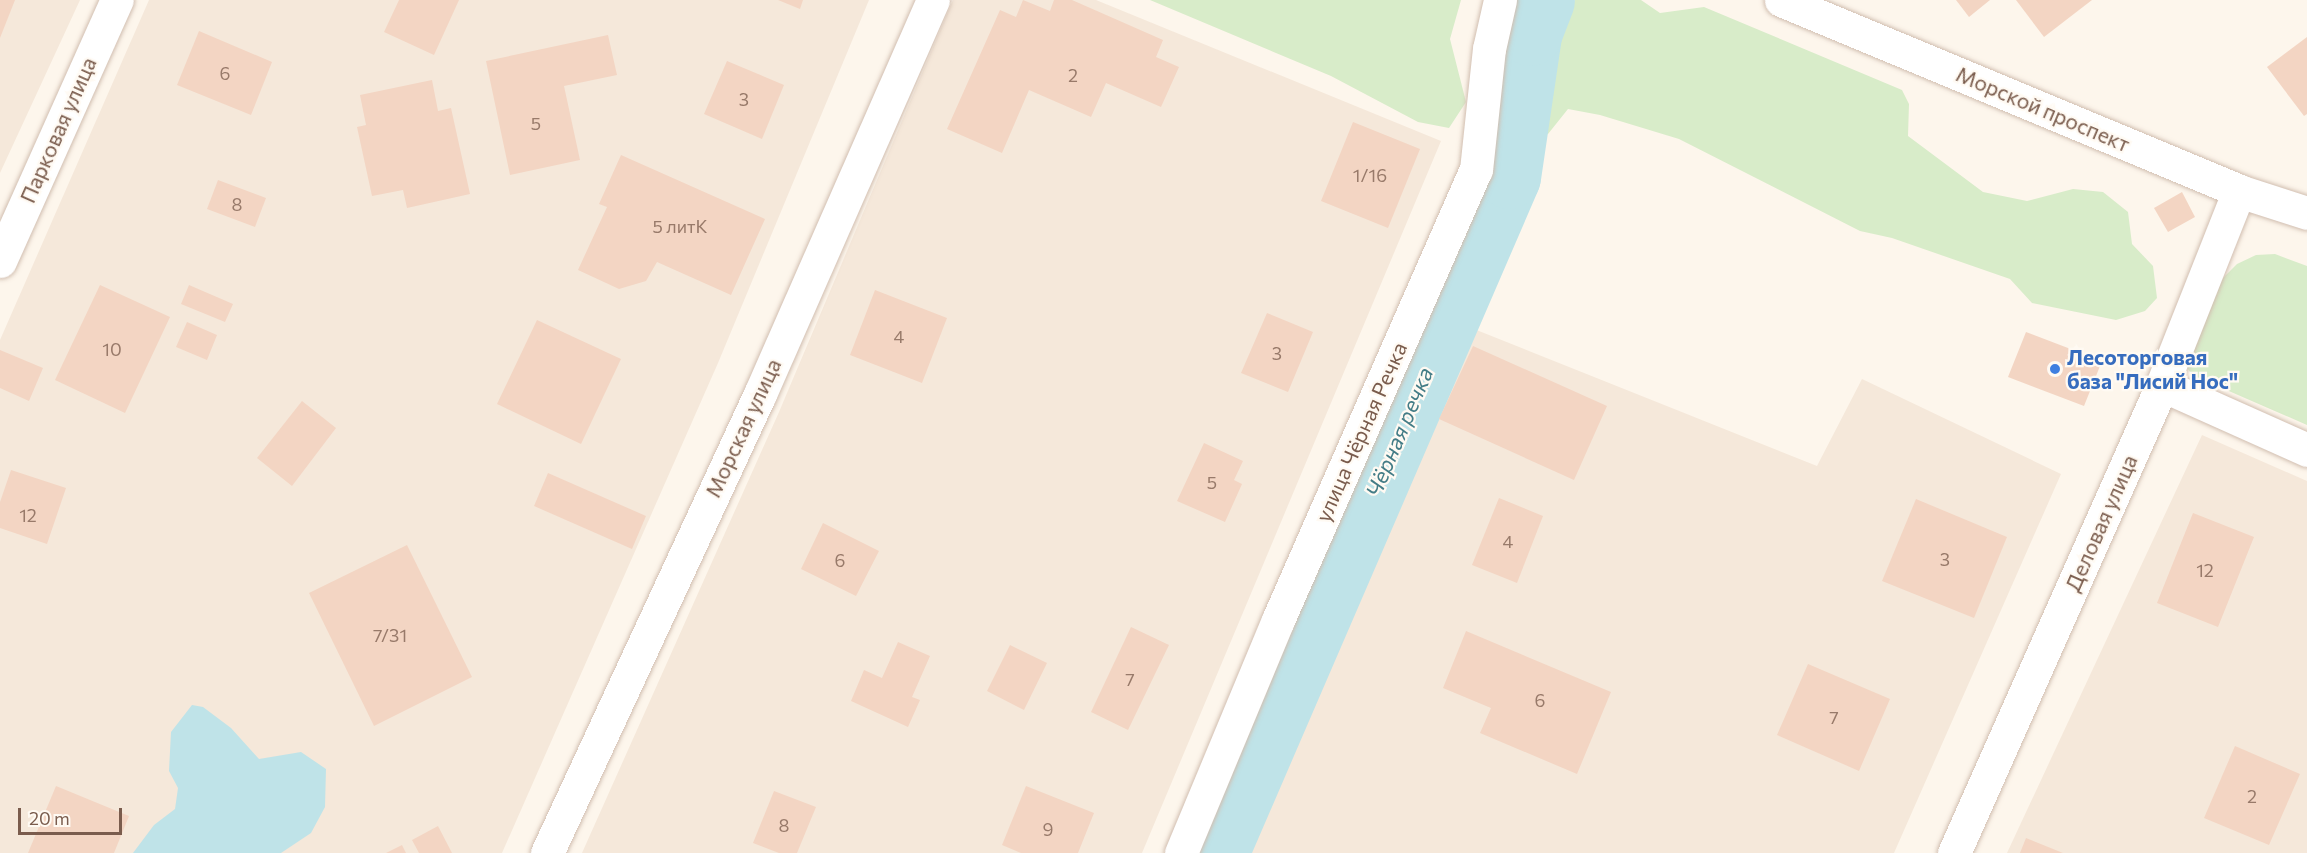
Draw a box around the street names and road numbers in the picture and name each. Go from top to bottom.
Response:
street label: Парковая улица [15,53,101,207]
street label: Морской проспект [1952,61,2134,157]
street label: улица Чёрная Речка [1310,338,1412,526]
street label: Морская улица [700,355,786,501]
street label: Деловая улица [2060,451,2142,595]

